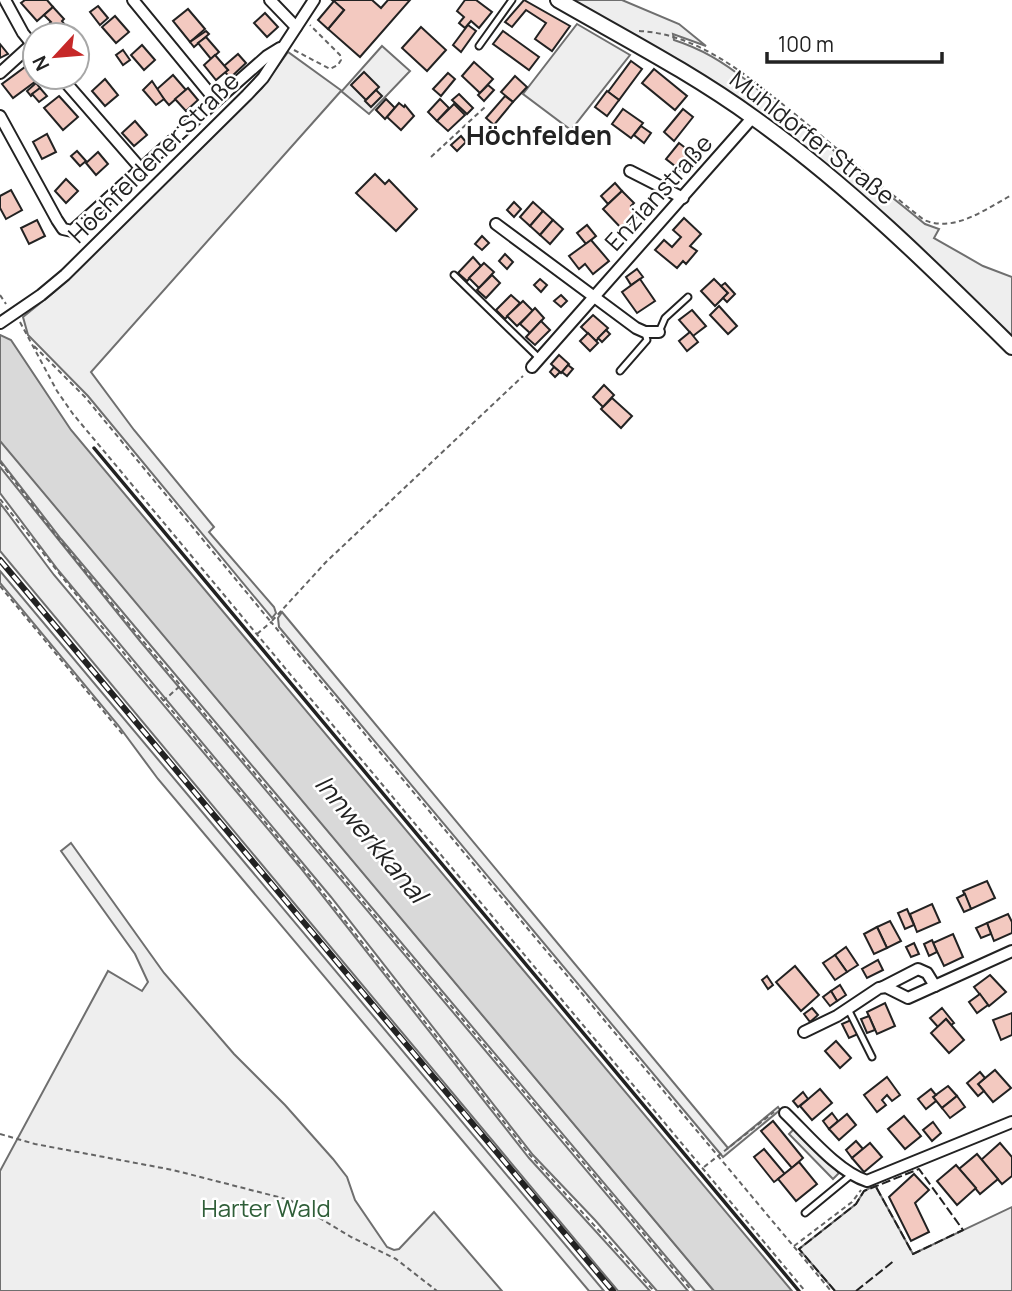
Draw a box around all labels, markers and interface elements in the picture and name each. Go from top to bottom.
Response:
north arrow [21,21,91,91]
scale bar [767,21,942,65]
text: 100 m [778,30,834,58]
text: N [26,52,55,75]
street label: Mühldorfer Straße [724,62,902,212]
street label: Höchfeldener Straße [60,64,246,250]
district label: Höchfelden [466,117,612,153]
street label: Enzianstraße [597,127,719,257]
water label: Innwerkkanal [307,767,438,912]
park label: Harter Wald [201,1191,331,1224]

